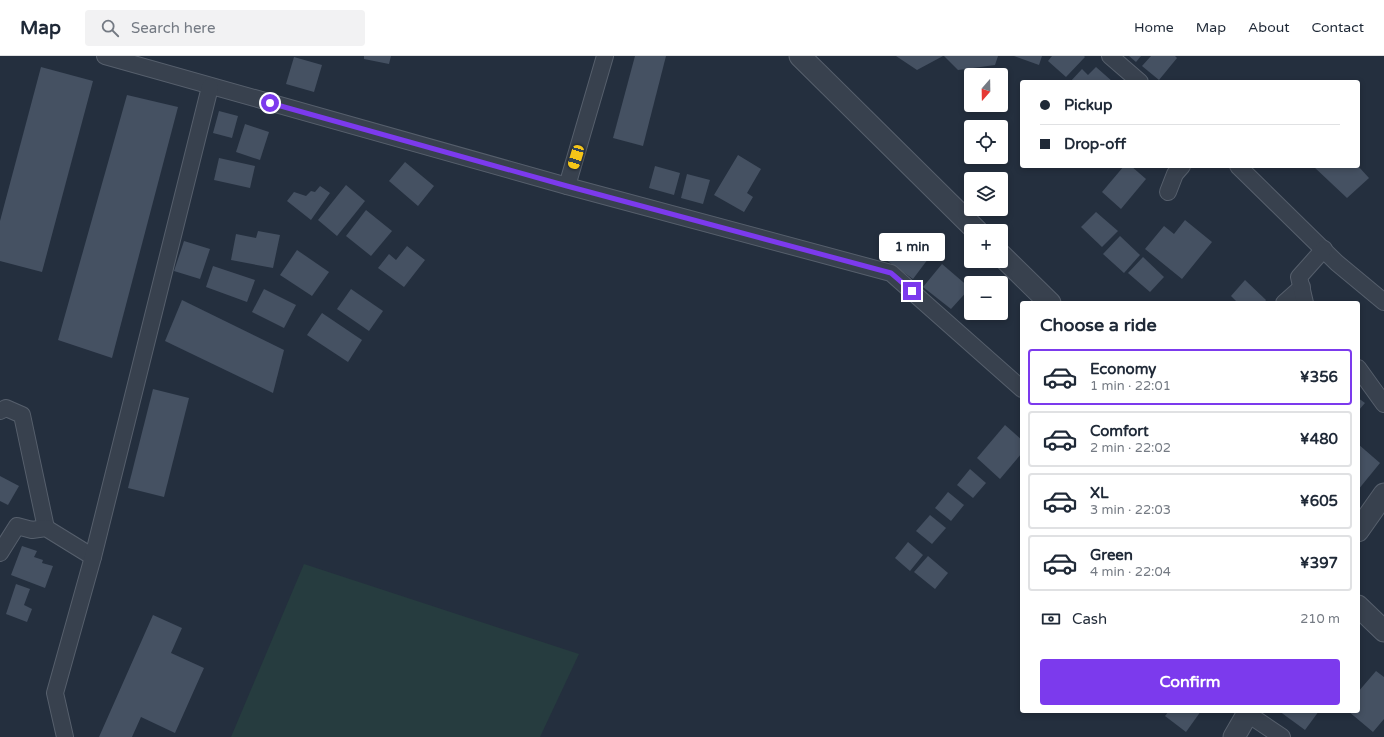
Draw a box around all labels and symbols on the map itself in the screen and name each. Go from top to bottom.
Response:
north arrow [964,68,1008,112]
route start [261,94,279,112]
car [567,144,585,170]
callout: 1 min [879,233,945,261]
route end [903,282,921,300]

